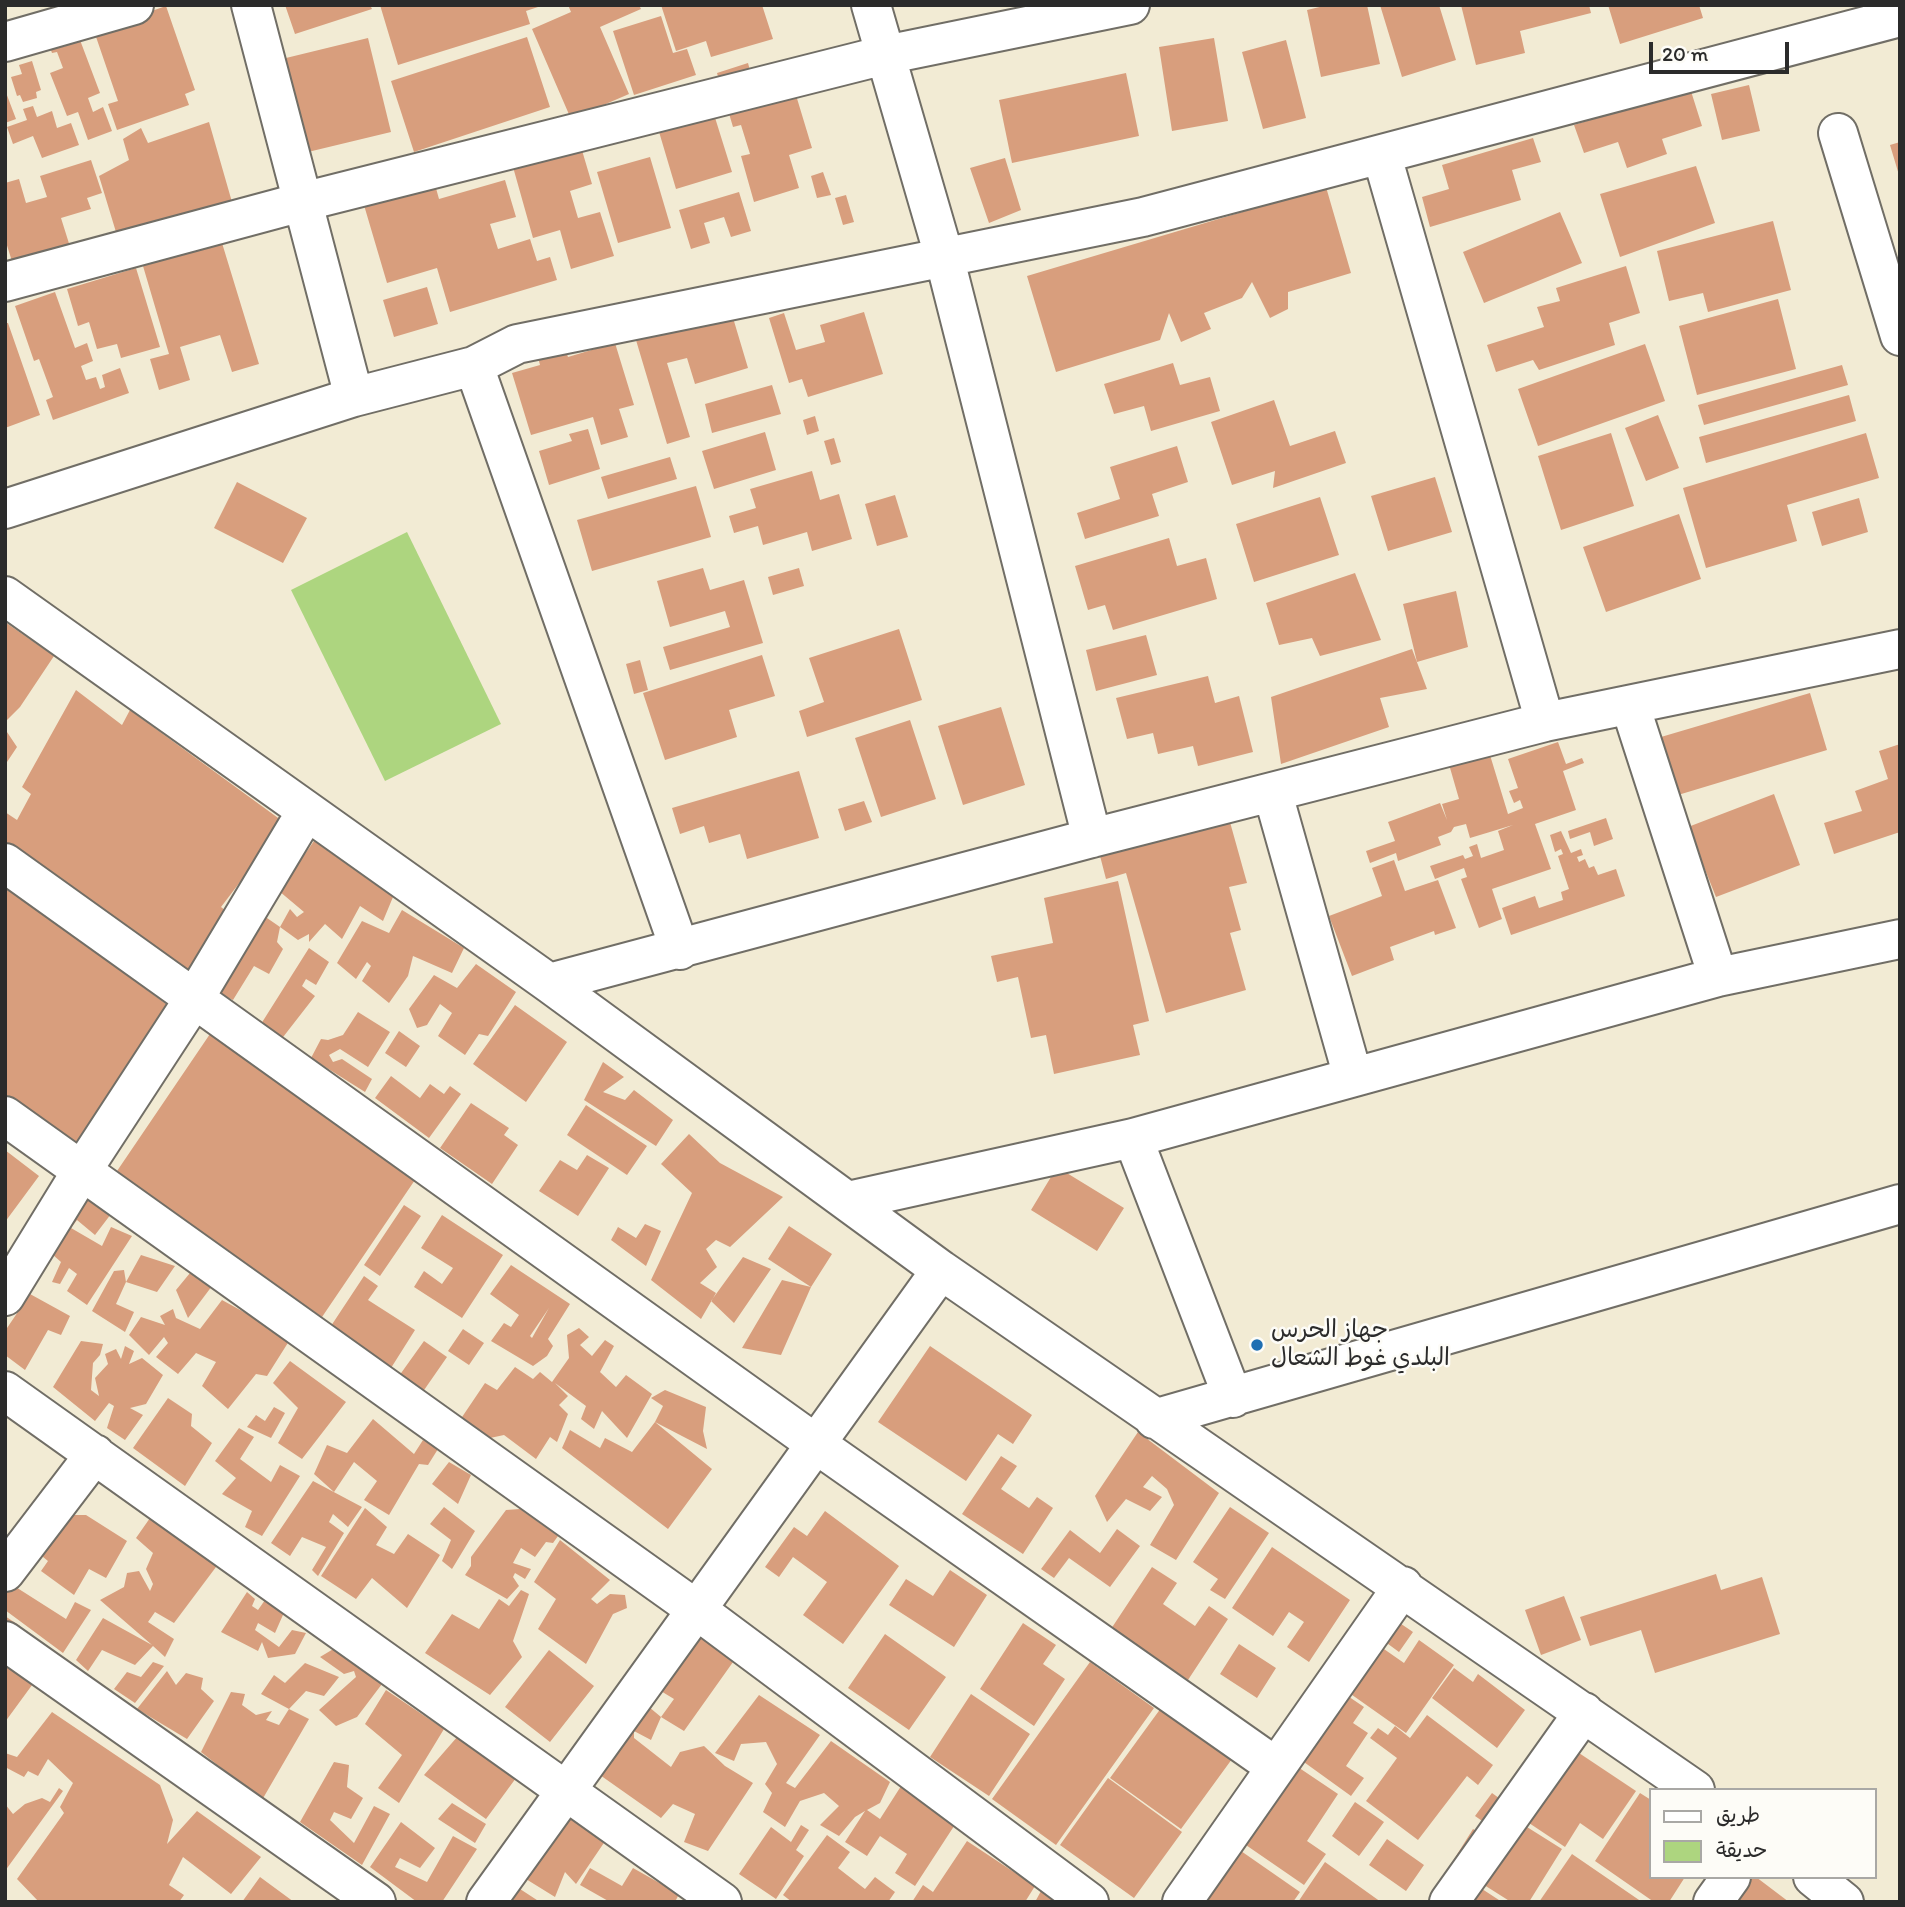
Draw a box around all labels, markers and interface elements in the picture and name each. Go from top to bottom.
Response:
scale bar [1653,28,1793,72]
text: 20 m [1662,41,1708,66]
place label: جهاز الحرس البلدي غوط الشعال [1271,1317,1450,1373]
marker: جهاز الحرس البلدي غوط الشعال [1249,1337,1265,1353]
legend [1650,1788,1877,1879]
text: طريق [1716,1802,1760,1827]
text: حديقة [1716,1837,1767,1862]

